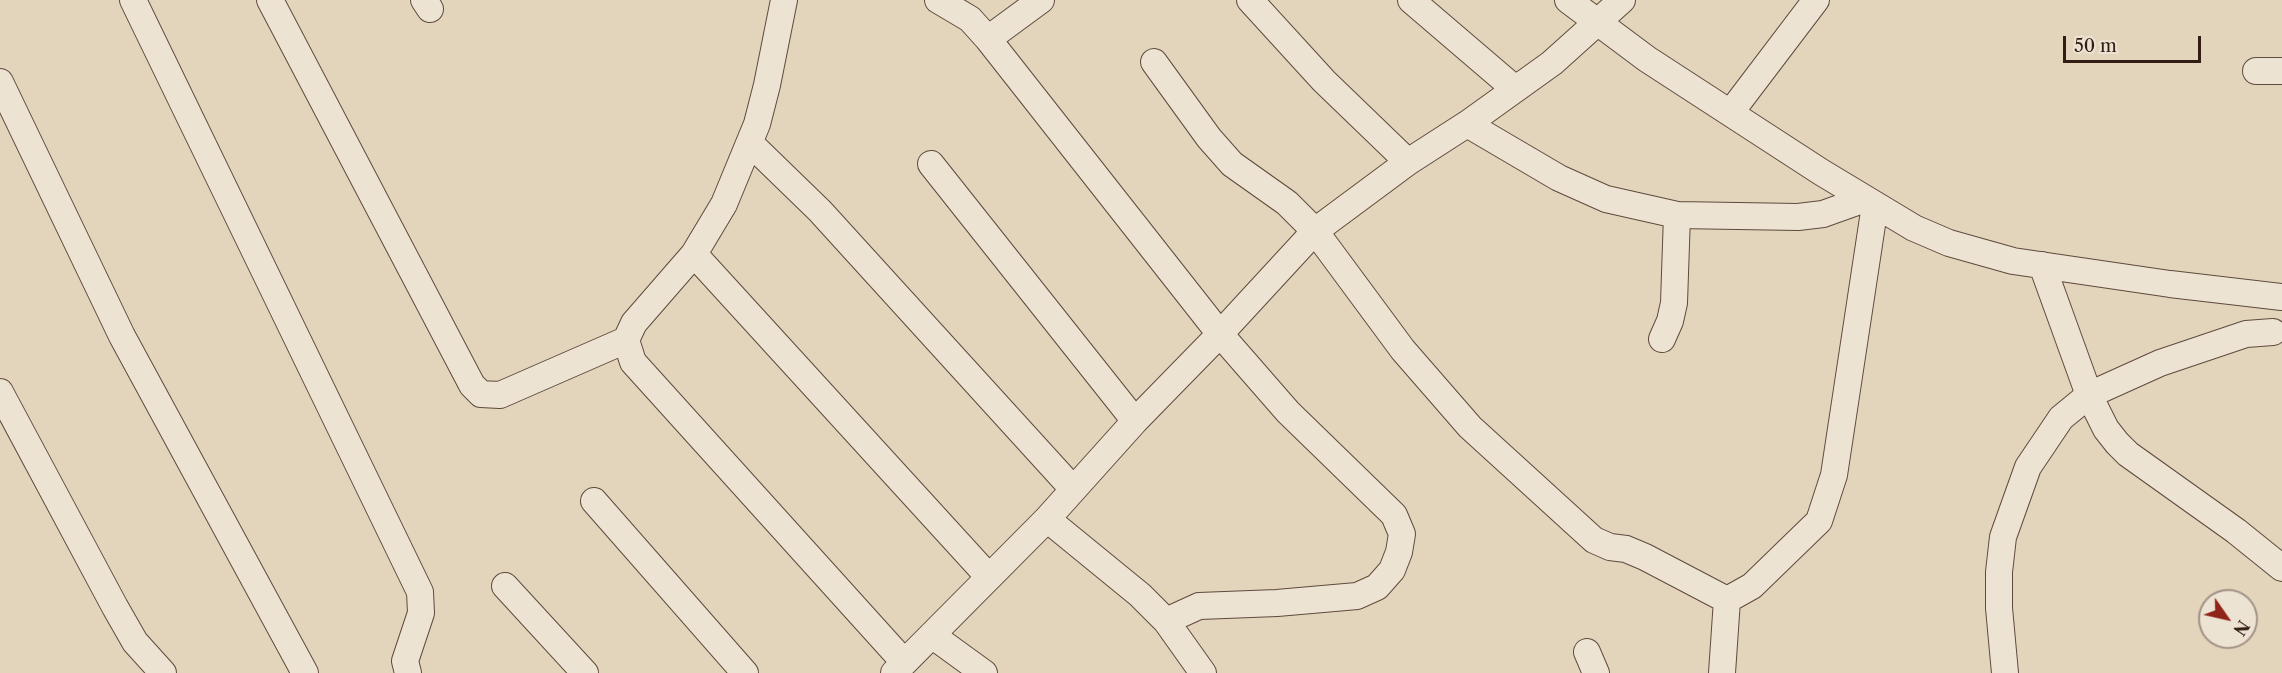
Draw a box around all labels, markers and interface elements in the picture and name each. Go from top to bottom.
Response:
scale bar [2066,24,2204,62]
text: 50 m [2074,35,2117,57]
north arrow [2198,589,2258,649]
text: N [2229,617,2253,639]

